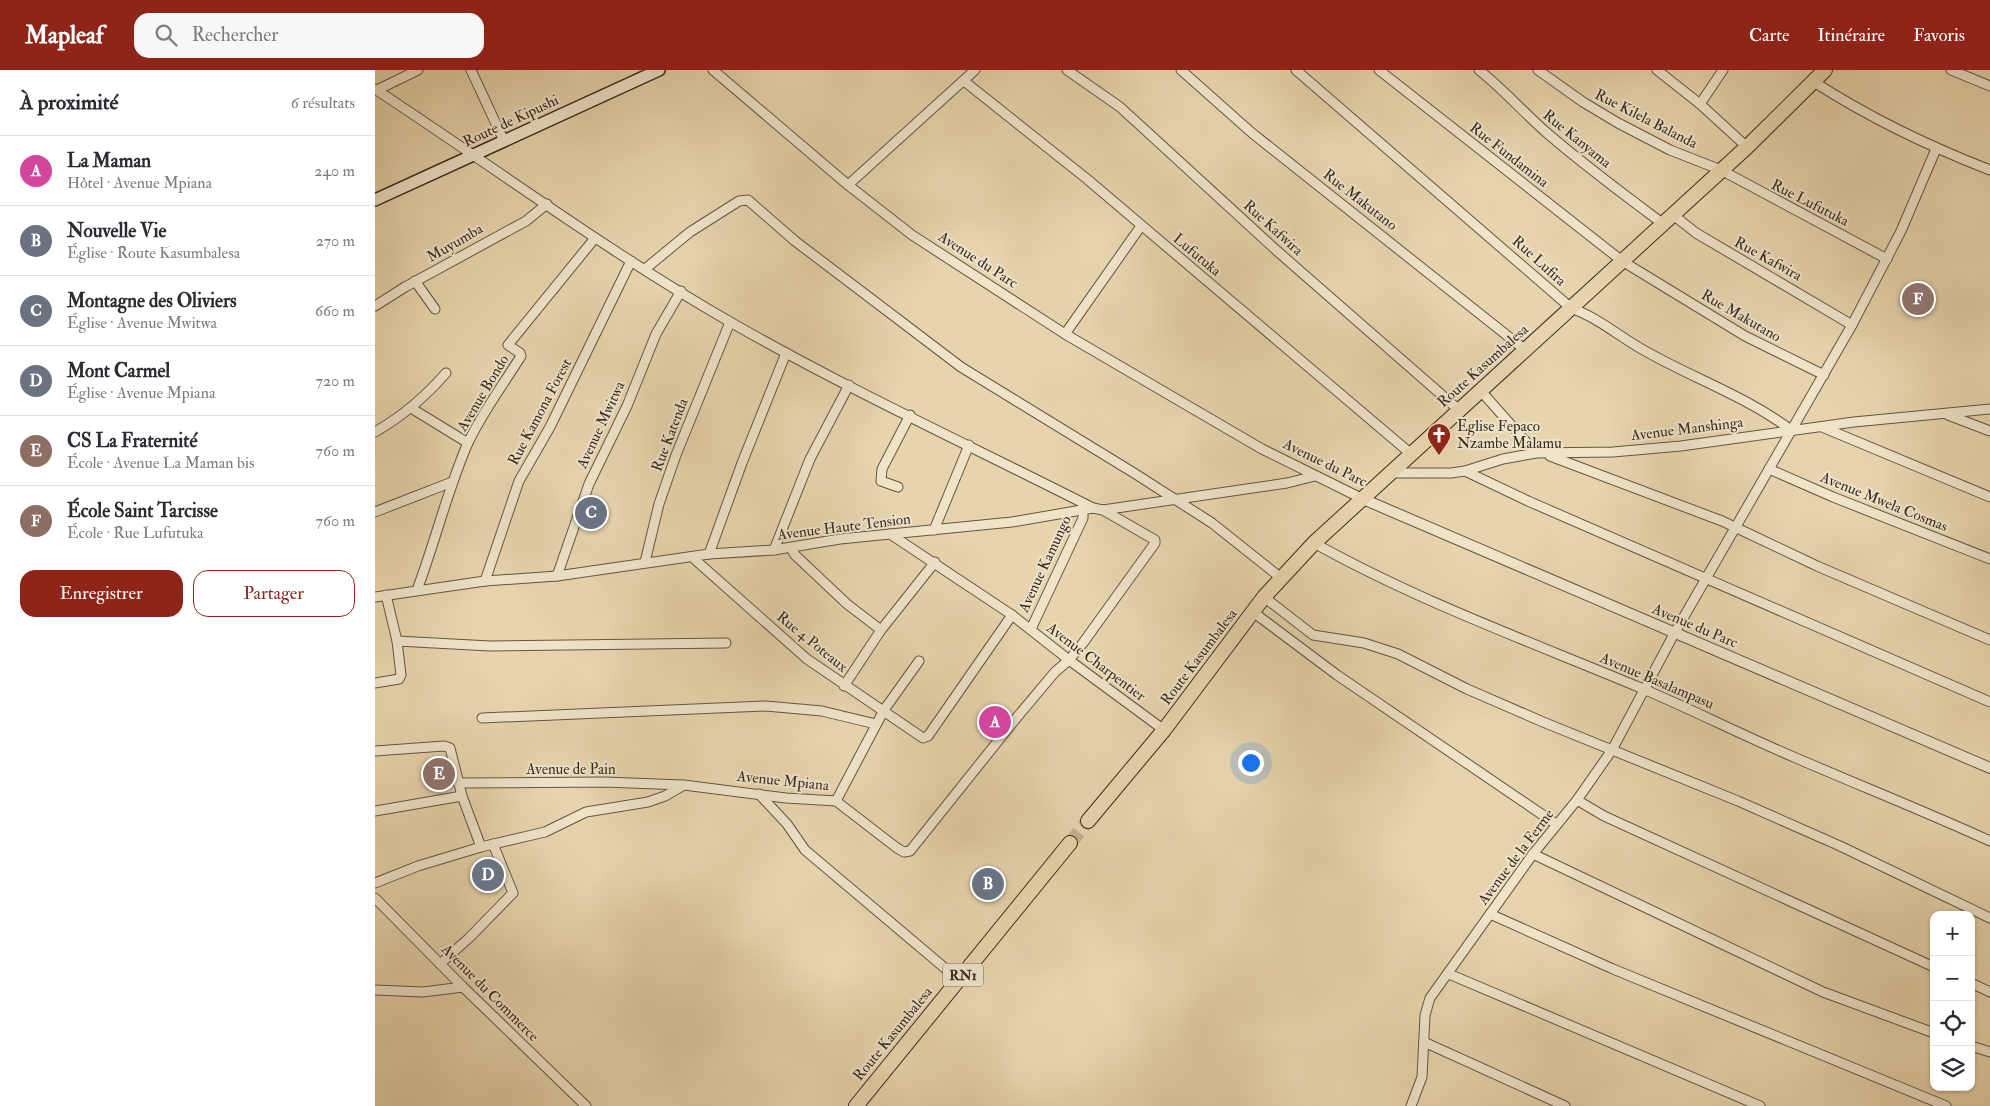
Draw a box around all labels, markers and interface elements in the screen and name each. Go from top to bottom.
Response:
search box [134,13,484,58]
text: Mapleaf [25,20,104,51]
icon: search [152,21,180,49]
text: Rechercher [192,23,278,47]
text: Carte [1749,24,1790,47]
text: Itinéraire [1818,24,1885,47]
text: Favoris [1913,24,1965,47]
street label: Rue Kilela Balanda [1591,85,1701,153]
text: À proximité [20,89,118,116]
street label: Route de Kipushi [460,91,562,152]
text: 6 résultats [291,93,355,113]
street label: Rue Kanyama [1539,106,1616,173]
street label: Rue Fundamina [1466,118,1553,192]
text: La Maman [67,149,151,173]
text: A [31,161,41,181]
text: 240 m [314,161,355,181]
street label: Rue Makutano [1319,165,1401,235]
text: Hôtel · Avenue Mpiana [67,173,212,193]
street label: Rue Lufutuka [1768,175,1853,231]
street label: Rue Kafwira [1239,196,1308,260]
text: Nouvelle Vie [67,219,166,243]
street label: Muyumba [424,219,487,267]
street label: Avenue du Parc [934,227,1021,293]
street label: Lufutuka [1169,229,1226,281]
text: B [31,231,41,251]
text: 270 m [316,231,355,251]
street label: Rue Lufira [1508,232,1571,291]
street label: Rue Kafwira [1731,233,1806,286]
text: Église · Route Kasumbalesa [67,243,240,263]
pin: F [1902,280,1934,318]
street label: Rue Makutano [1698,285,1784,347]
text: Montagne des Oliviers [67,289,237,313]
text: C [30,301,42,321]
text: 660 m [315,301,355,321]
text: Église · Avenue Mwitwa [67,313,217,333]
street label: Route Kasumbalesa [1434,320,1533,412]
street label: Avenue Bondo [452,351,513,436]
street label: Rue Kamona Forest [504,355,576,469]
text: Mont Carmel [67,359,170,383]
text: D [29,371,43,391]
text: 720 m [316,371,355,391]
street label: Avenue Mwitwa [572,378,630,473]
text: Église · Avenue Mpiana [67,383,215,403]
street label: Rue Katenda [647,395,693,474]
street label: Avenue Manshinga [1629,413,1745,445]
place label: Eglise Fepaco Nzambe Malamu [1457,417,1562,453]
church icon: Eglise Fepaco Nzambe Malamu [1426,422,1452,456]
text: CS La Fraternité [67,429,197,453]
street label: Avenue du Parc [1279,434,1370,491]
text: E [30,441,42,461]
text: 760 m [316,441,355,461]
text: École · Avenue La Maman bis [67,453,254,473]
street label: Avenue Mwela Cosmas [1817,467,1950,536]
pin: C [575,494,607,532]
text: École Saint Tarcisse [67,499,218,523]
street label: Avenue Haute Tension [775,509,912,545]
text: F [31,511,41,531]
text: 760 m [316,511,355,531]
street label: Avenue Kamungo [1014,512,1076,616]
text: École · Rue Lufutuka [67,523,204,543]
button: Enregistrer [20,570,183,617]
button: Partager [193,570,355,617]
street label: Avenue du Parc [1648,599,1741,653]
street label: Route Kasumbalesa [1157,604,1242,709]
street label: Rue 4 Poteaux [772,607,852,677]
street label: Avenue Charpentier [1041,618,1150,707]
street label: Avenue Basalampasu [1596,648,1717,715]
pin: A [979,703,1011,741]
your location [1238,750,1264,776]
pin: E [423,755,455,793]
street label: Avenue de Pain [525,760,616,779]
street label: Avenue Mpiana [735,767,831,796]
street label: Avenue de la Ferme [1473,805,1558,910]
pin: D [472,856,504,894]
pin: B [972,865,1004,903]
map controls [1930,911,1975,1091]
button: + [1930,911,1975,956]
street label: Avenue du Commerce [436,939,543,1046]
button: − [1930,956,1975,1001]
road number: RN1 [943,964,983,986]
street label: Route Kasumbalesa [849,982,937,1085]
button: locate [1930,1001,1975,1046]
button: layers [1930,1046,1975,1091]

